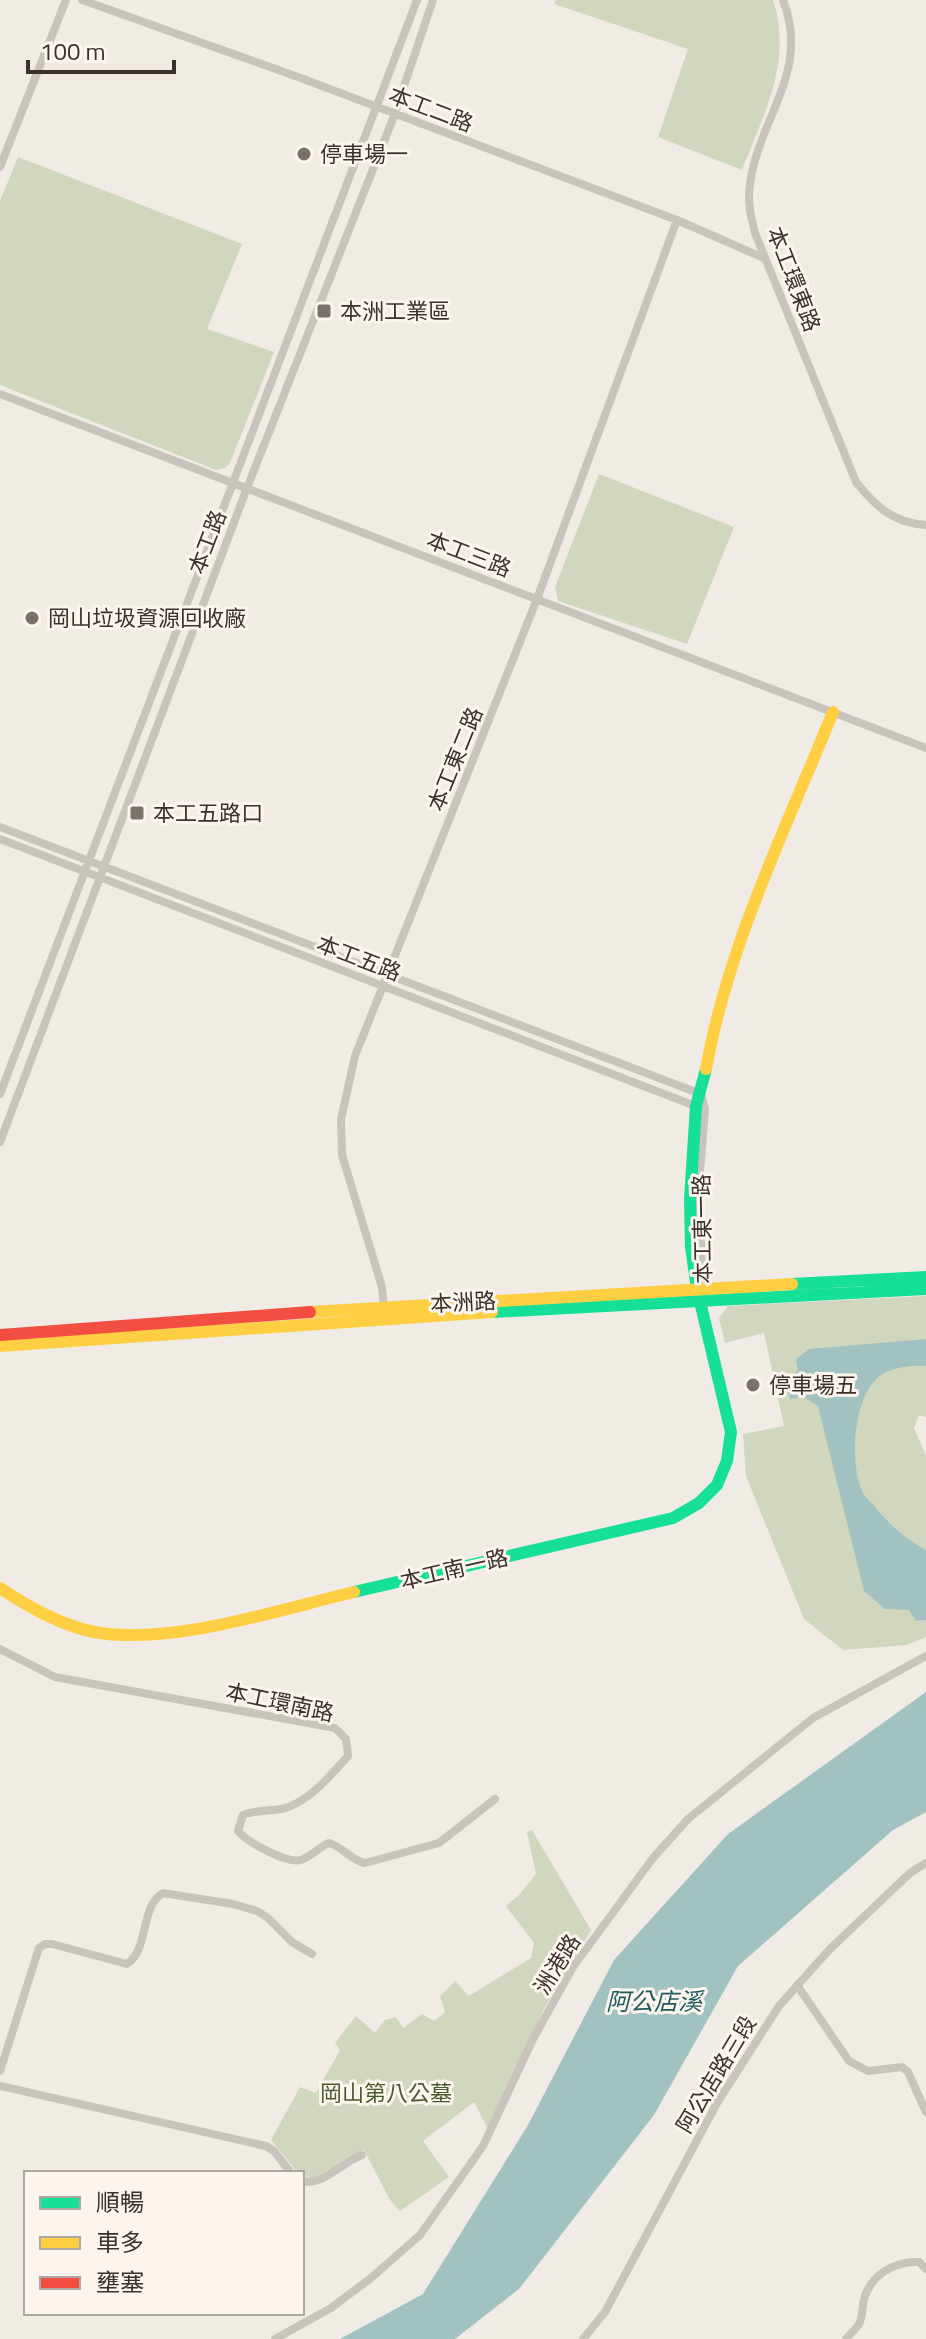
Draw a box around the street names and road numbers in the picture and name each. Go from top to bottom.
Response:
street label: 本工二路 [384,77,478,141]
street label: 本工環東路 [758,222,830,336]
street label: 本工路 [179,505,235,579]
street label: 本工三路 [422,522,516,586]
street label: 本工東二路 [419,702,491,816]
street label: 本工五路 [312,926,406,990]
street label: 本工東一路 [684,1174,720,1284]
street label: 本洲路 [429,1283,497,1321]
street label: 本工南一路 [397,1540,511,1598]
street label: 本工環南路 [223,1674,337,1730]
street label: 洲港路 [525,1927,589,2001]
street label: 阿公店路三段 [667,2009,765,2139]

